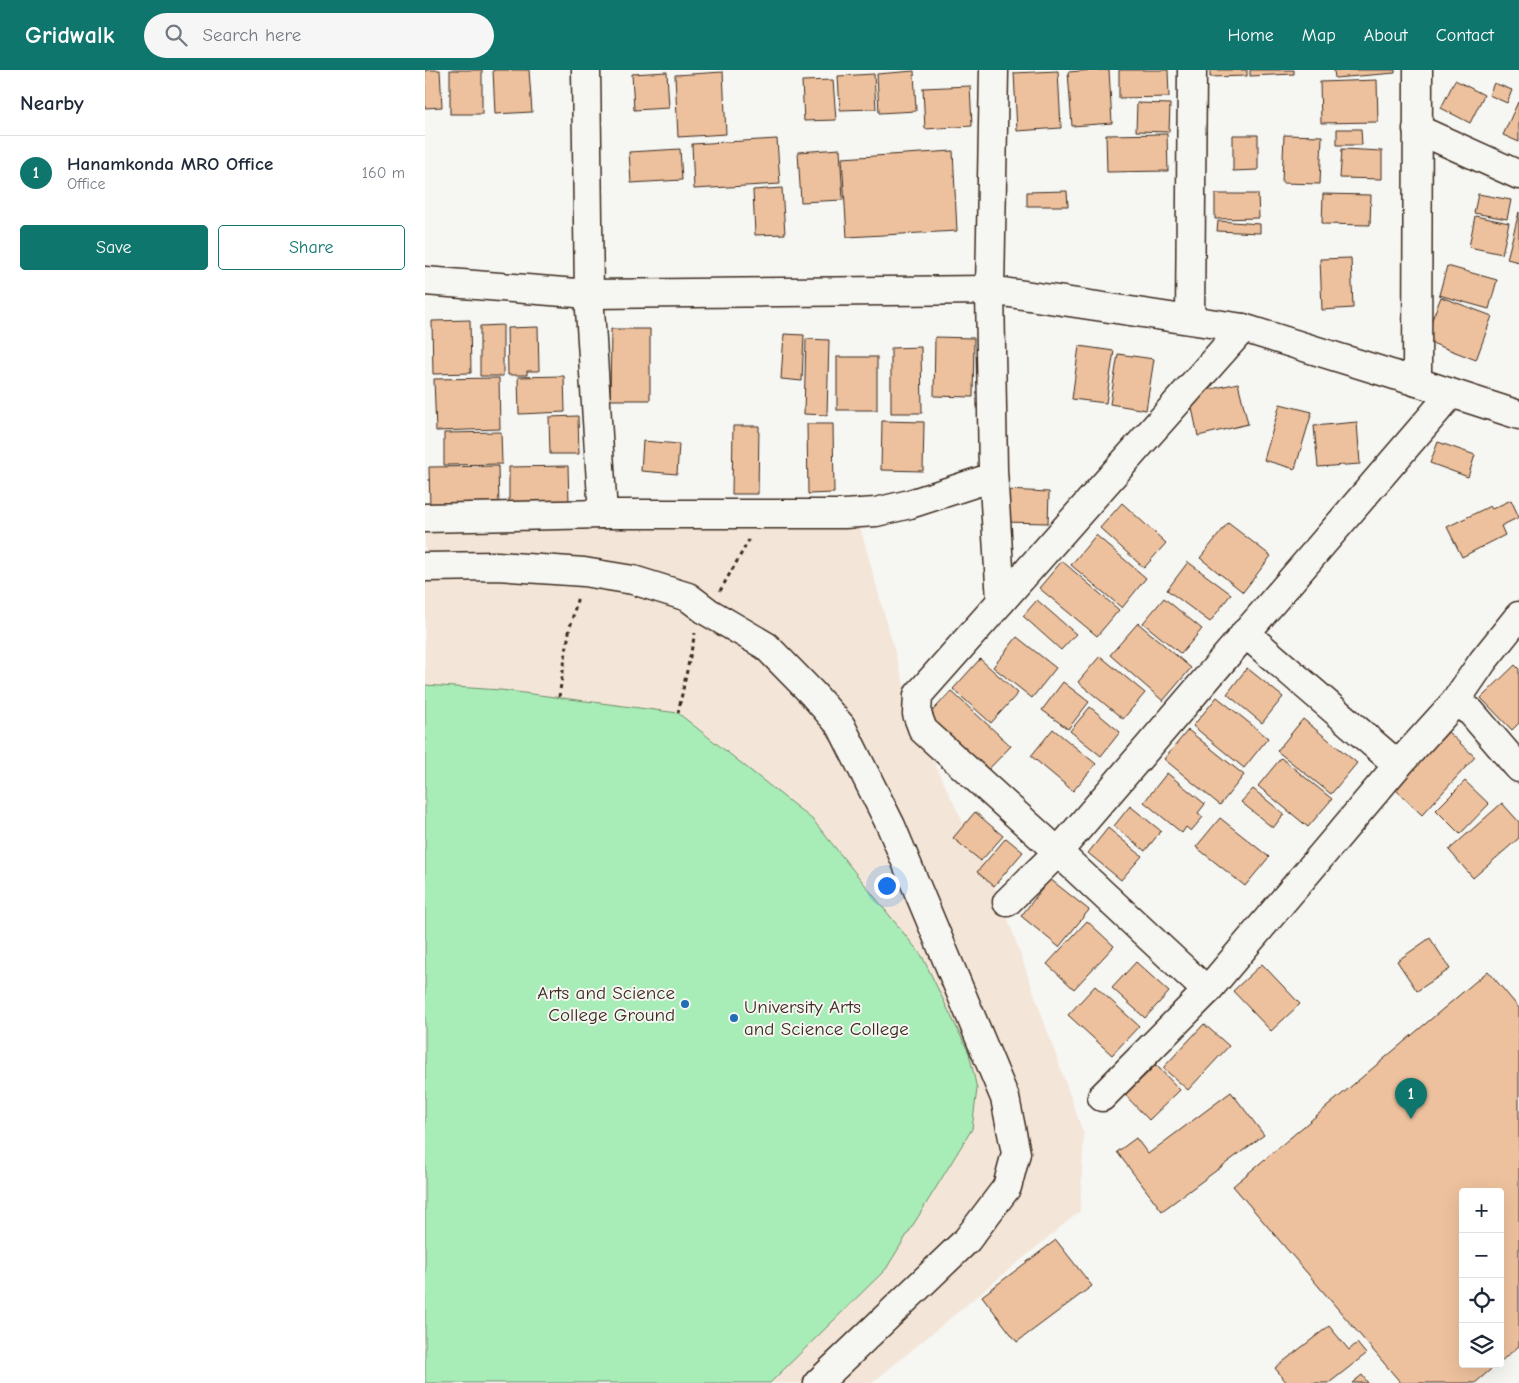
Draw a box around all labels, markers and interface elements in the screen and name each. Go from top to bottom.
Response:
search box [144,13,494,58]
text: Gridwalk [25,21,114,49]
icon: search [162,21,190,49]
text: Search here [202,24,301,46]
text: Home [1227,25,1274,46]
text: Map [1302,25,1336,46]
text: About [1364,25,1408,46]
text: Contact [1436,25,1494,46]
text: Nearby [20,91,84,115]
text: Hanamkonda MRO Office [67,153,273,175]
text: 1 [33,164,39,182]
text: 160 m [362,164,405,182]
text: Office [67,175,106,193]
button: Save [20,225,208,270]
button: Share [218,225,405,270]
your location [874,873,900,899]
place label: Arts and Science College Ground [537,982,675,1026]
place label: University Arts and Science College [744,996,909,1040]
marker: Arts and Science College Ground [679,998,691,1010]
marker: University Arts and Science College [728,1012,740,1024]
pin: 1 [1395,1078,1427,1119]
map controls [1459,1188,1504,1368]
button: + [1459,1188,1504,1233]
button: − [1459,1233,1504,1278]
button: locate [1459,1278,1504,1323]
button: layers [1459,1323,1504,1368]

